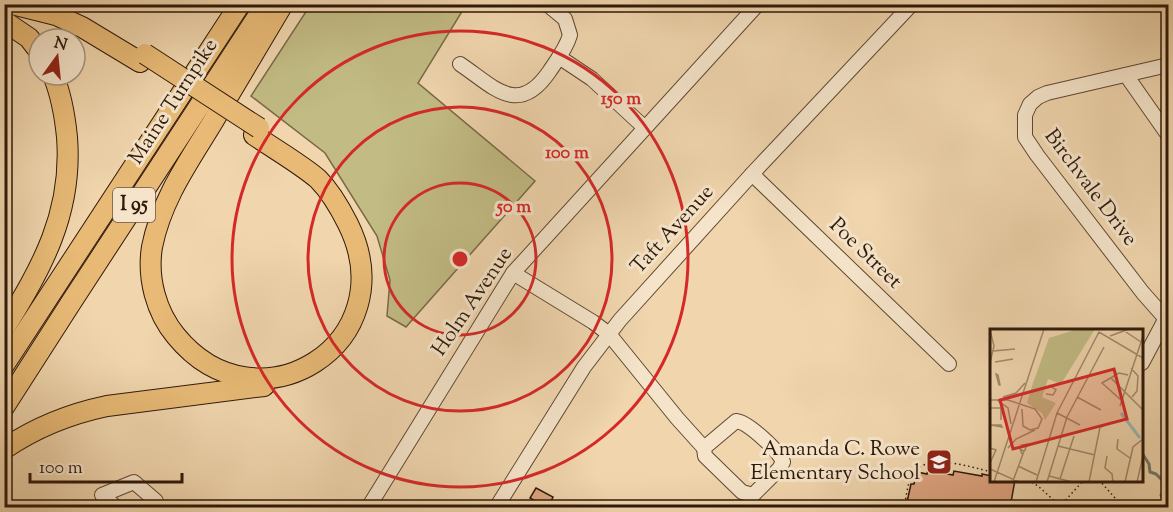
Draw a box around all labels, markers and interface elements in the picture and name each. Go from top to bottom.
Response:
north arrow [27,27,87,87]
text: N [51,32,70,58]
street label: Maine Turnpike [122,33,226,171]
text: 150 m [601,87,641,113]
street label: Birchvale Drive [1036,123,1144,253]
text: 100 m [545,141,589,167]
street label: Taft Avenue [624,178,722,282]
road number: I 95 [113,188,155,222]
text: 50 m [495,195,531,221]
street label: Poe Street [822,212,908,296]
street label: Holm Avenue [425,241,521,363]
centre of rings [450,249,470,269]
inset map [990,329,1143,482]
place label: Amanda C. Rowe Elementary School [751,435,920,489]
scale bar [30,446,182,484]
school or university icon: Amanda C. Rowe Elementary School [924,447,954,477]
text: 100 m [39,456,83,482]

